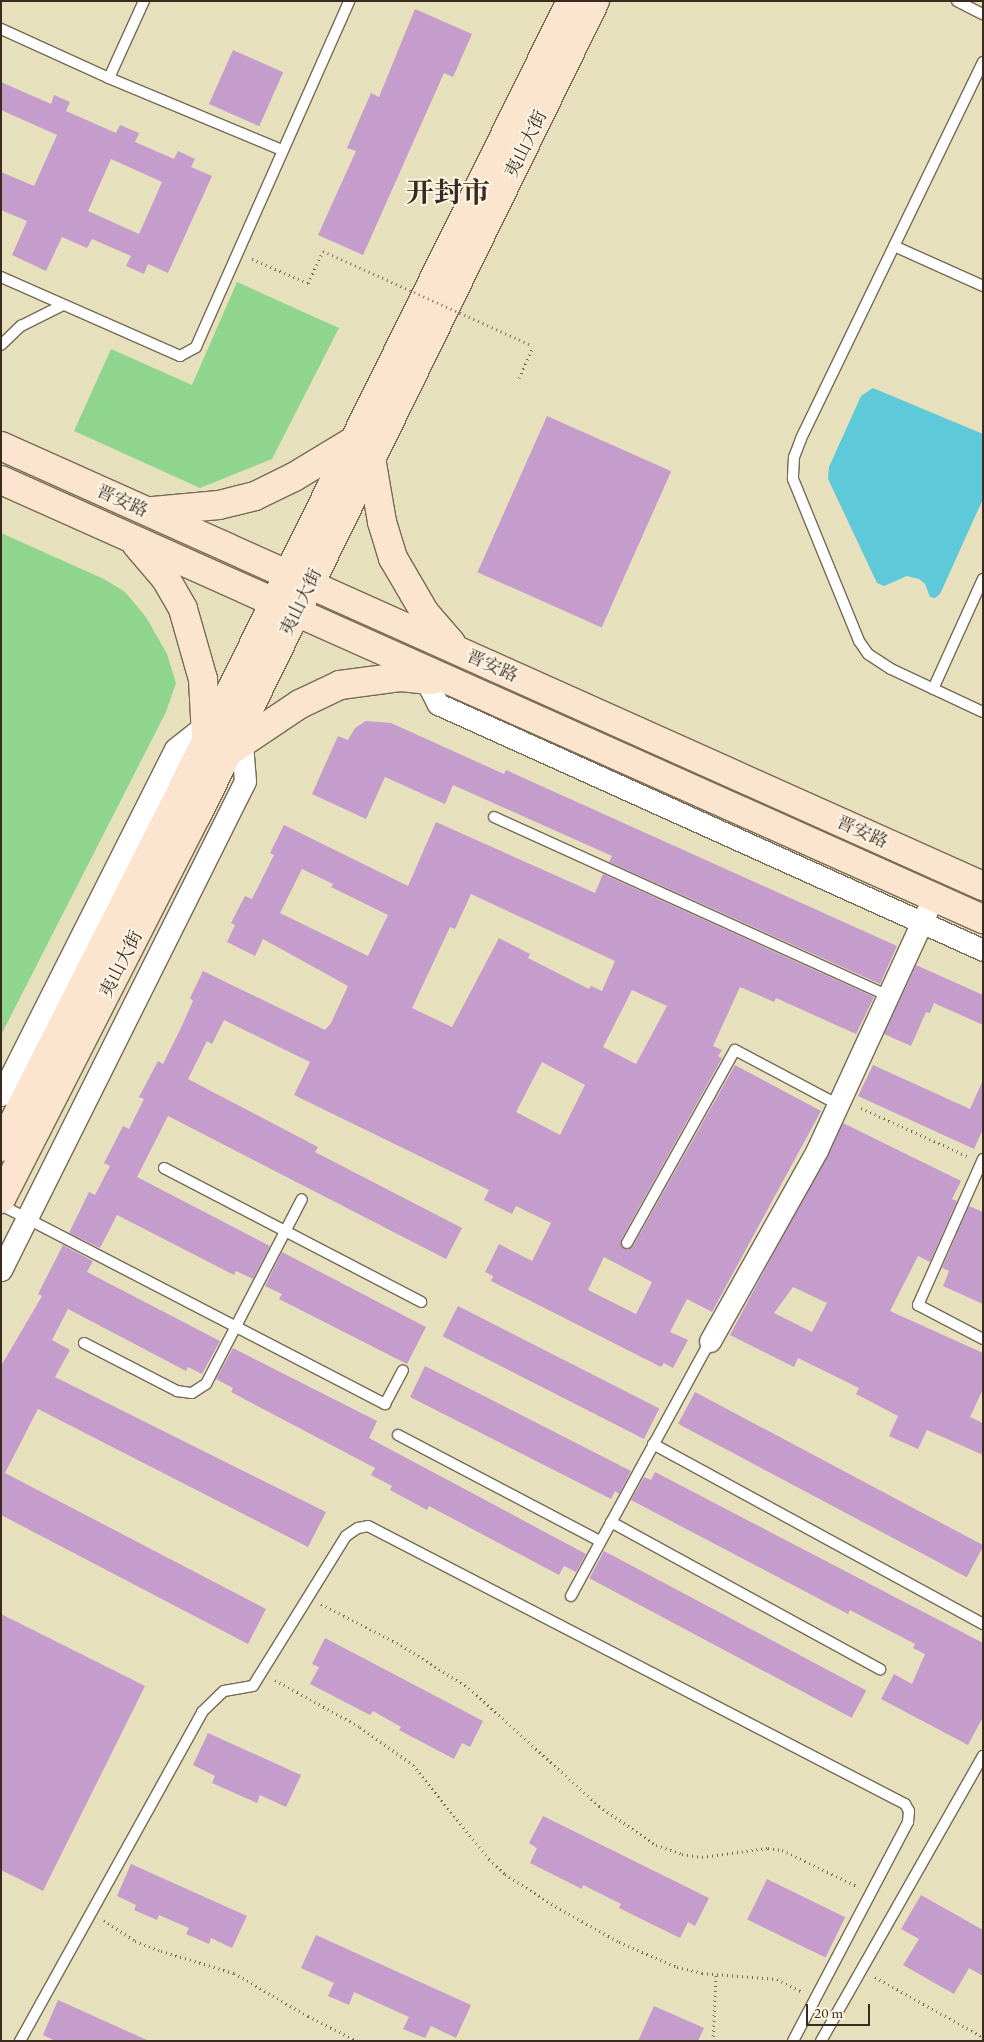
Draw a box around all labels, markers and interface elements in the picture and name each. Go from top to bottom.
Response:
street label: 夷山大街 [501,107,551,181]
district label: 开封市 [406,175,490,209]
street label: 晋安路 [93,480,151,522]
street label: 夷山大街 [276,565,326,639]
street label: 晋安路 [463,645,521,687]
street label: 晋安路 [833,811,891,853]
street label: 夷山大街 [95,927,147,1001]
scale bar [809,1994,873,2026]
text: 20 m [814,2003,843,2022]

